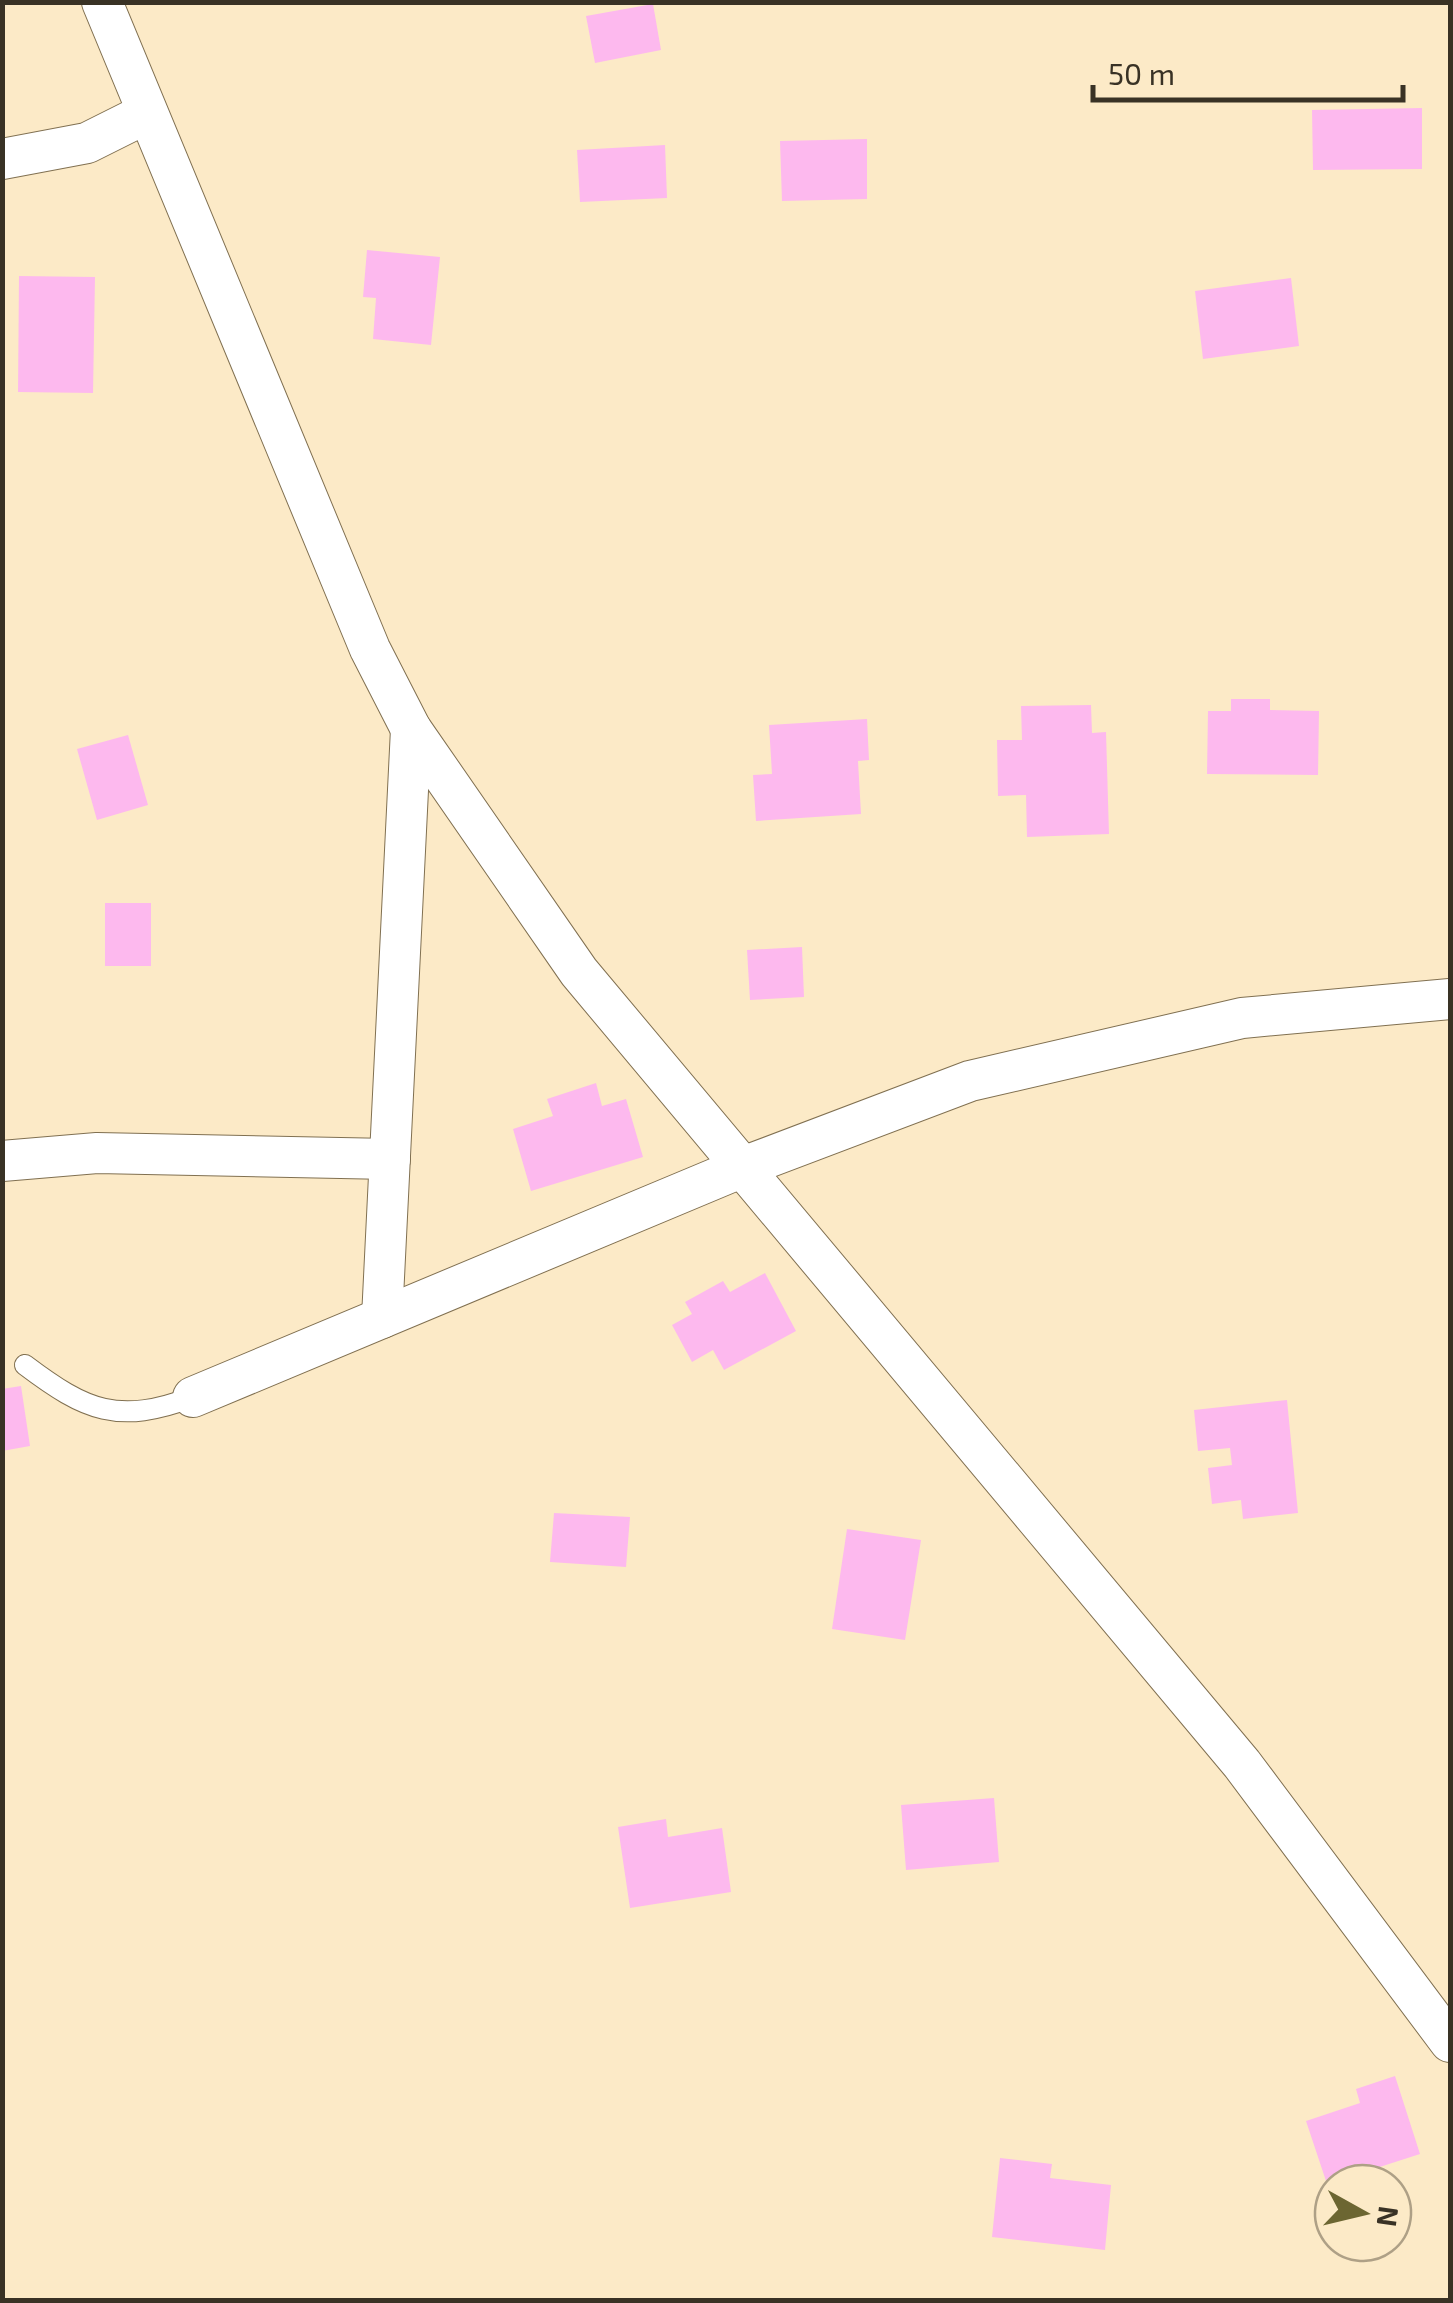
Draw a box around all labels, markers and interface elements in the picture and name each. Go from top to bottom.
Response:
scale bar [1093,40,1403,102]
text: 50 m [1108,55,1175,91]
north arrow [1313,2163,1413,2263]
text: N [1371,2204,1407,2229]

